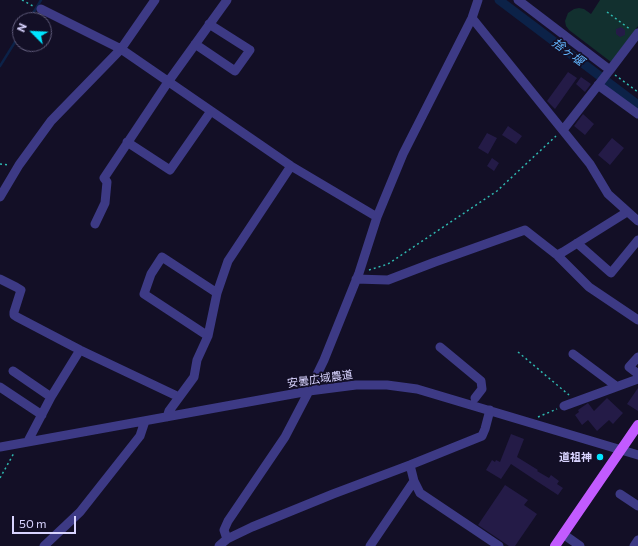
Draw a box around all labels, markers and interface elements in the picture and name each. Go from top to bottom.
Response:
north arrow [12,12,52,52]
text: N [14,21,29,34]
water label: 捨ヶ堰 [549,35,587,69]
street label: 安曇広域農道 [286,368,354,390]
place label: 道祖神 [559,450,592,464]
marker: 道祖神 [595,452,605,462]
scale bar [14,508,78,534]
text: 50 m [19,516,47,530]

